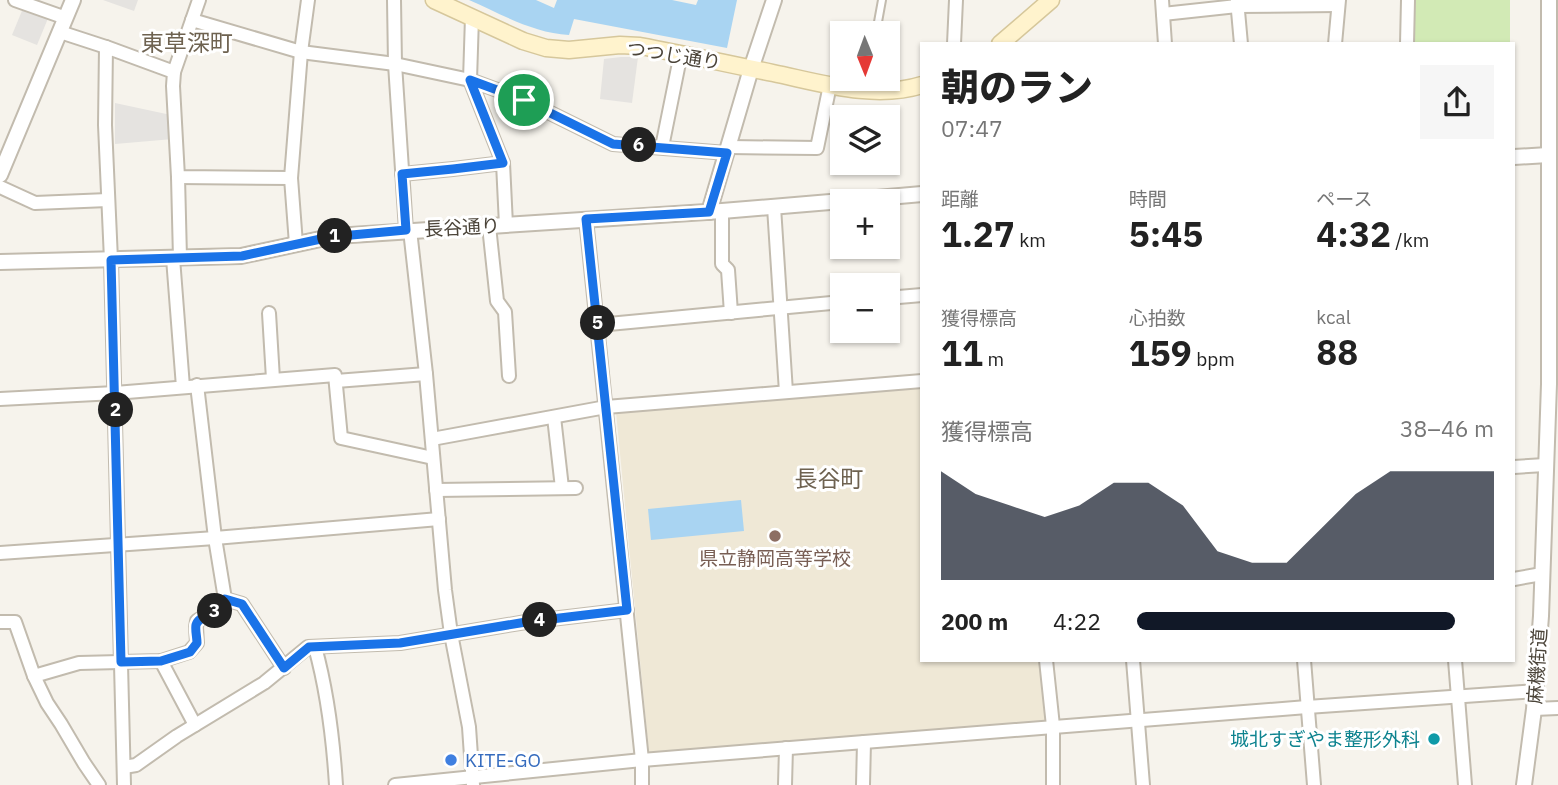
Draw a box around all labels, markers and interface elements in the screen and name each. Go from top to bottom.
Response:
north arrow [830,21,900,91]
map controls [830,21,900,343]
district label: 東草深町 [141,27,233,57]
street label: つつじ通り [625,36,723,74]
text: 朝のラン [941,62,1093,111]
button: share [1420,65,1494,139]
pin [494,70,554,130]
icon: arrive [505,81,543,119]
button: layers [830,105,900,175]
text: 07:47 [941,113,1003,143]
pin: 6 [622,128,656,162]
text: 6 [633,132,644,156]
text: 距離 [941,187,979,211]
text: 時間 [1129,187,1167,211]
text: ペース [1316,187,1372,211]
button: + [830,189,900,259]
text: 1.27 [941,211,1015,257]
text: 5:45 [1129,211,1203,257]
text: 4:32 [1316,211,1391,257]
street label: 長谷通り [423,213,501,241]
pin: 1 [318,218,352,254]
text: 1 [329,223,340,247]
text: km [1015,228,1046,252]
text: /km [1391,228,1429,252]
button: − [830,273,900,343]
text: kcal [1316,305,1351,329]
pin: 5 [580,306,616,340]
text: 獲得標高 [941,306,1017,330]
text: 心拍数 [1129,306,1186,330]
text: 5 [592,310,603,334]
text: 88 [1316,329,1358,375]
text: 11 [941,330,983,376]
text: 159 [1129,330,1192,376]
text: m [983,347,1004,371]
text: bpm [1192,347,1235,371]
pin: 2 [99,392,134,428]
text: 2 [110,397,121,421]
text: 38–46 m [1400,413,1494,443]
text: 獲得標高 [941,416,1033,446]
district label: 長谷町 [795,463,864,493]
marker: 県立静岡高等学校 [767,528,783,544]
place label: 県立静岡高等学校 [699,546,851,570]
pin: 3 [198,594,232,628]
text: 3 [209,598,220,622]
pin: 4 [522,602,558,638]
text: 200 m [941,606,1008,636]
text: 4:22 [1053,606,1101,636]
text: 4 [534,607,545,631]
street label: 麻機街道 [1522,627,1552,705]
place label: 城北すぎやま整形外科 [1230,727,1420,751]
marker: 城北すぎやま整形外科 [1426,731,1442,747]
place label: KITE-GO [465,748,541,772]
marker: KITE-GO [443,752,459,768]

